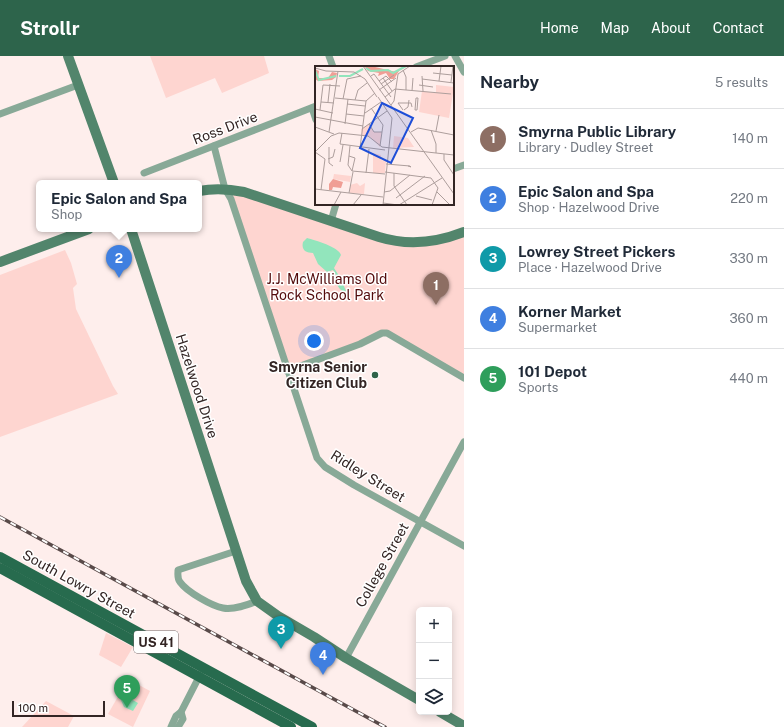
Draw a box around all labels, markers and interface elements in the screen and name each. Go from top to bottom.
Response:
text: Strollr [20,17,79,39]
text: Home [540,20,579,36]
text: Map [601,20,629,36]
text: About [651,20,691,36]
text: Contact [713,20,764,36]
inset map [315,66,454,205]
text: Nearby [480,72,539,92]
text: 5 results [715,75,768,90]
street label: Ross Drive [190,108,260,148]
text: Smyrna Public Library [518,123,676,140]
text: 1 [490,131,496,146]
text: 140 m [732,131,768,146]
text: Library · Dudley Street [518,140,653,155]
popup [36,180,202,232]
text: Epic Salon and Spa [518,183,654,200]
text: Epic Salon and Spa [51,190,187,207]
text: 2 [489,191,497,206]
text: 220 m [730,191,768,206]
text: Shop · Hazelwood Drive [518,200,660,215]
text: Shop [51,207,82,222]
text: Lowrey Street Pickers [518,243,675,260]
pin: 2 [106,245,132,278]
text: 3 [489,251,497,266]
text: 330 m [729,251,768,266]
text: Place · Hazelwood Drive [518,260,662,275]
park label: J.J. McWilliams Old Rock School Park [267,271,387,303]
pin: 1 [423,272,449,305]
text: Korner Market [518,303,622,320]
text: 4 [489,311,497,326]
text: 360 m [730,311,768,326]
text: Supermarket [518,320,597,335]
your location [304,331,324,351]
street label: Hazelwood Drive [173,332,221,440]
place label: Smyrna Senior Citizen Club [268,359,367,391]
text: 101 Depot [518,363,587,380]
marker: Smyrna Senior Citizen Club [370,370,380,380]
text: 5 [489,371,497,386]
text: 440 m [729,371,768,386]
text: Sports [518,380,558,395]
street label: Ridley Street [328,447,408,505]
street label: College Street [352,520,412,610]
street label: South Lowry Street [20,546,138,622]
map controls [416,607,452,715]
button: + [416,607,452,643]
pin: 3 [268,616,294,649]
road number: US 41 [134,631,178,653]
pin: 4 [310,642,336,675]
button: − [416,643,452,679]
pin: 5 [114,675,140,708]
button: layers [416,679,452,715]
scale bar [12,699,105,718]
text: 100 m [18,702,48,714]

